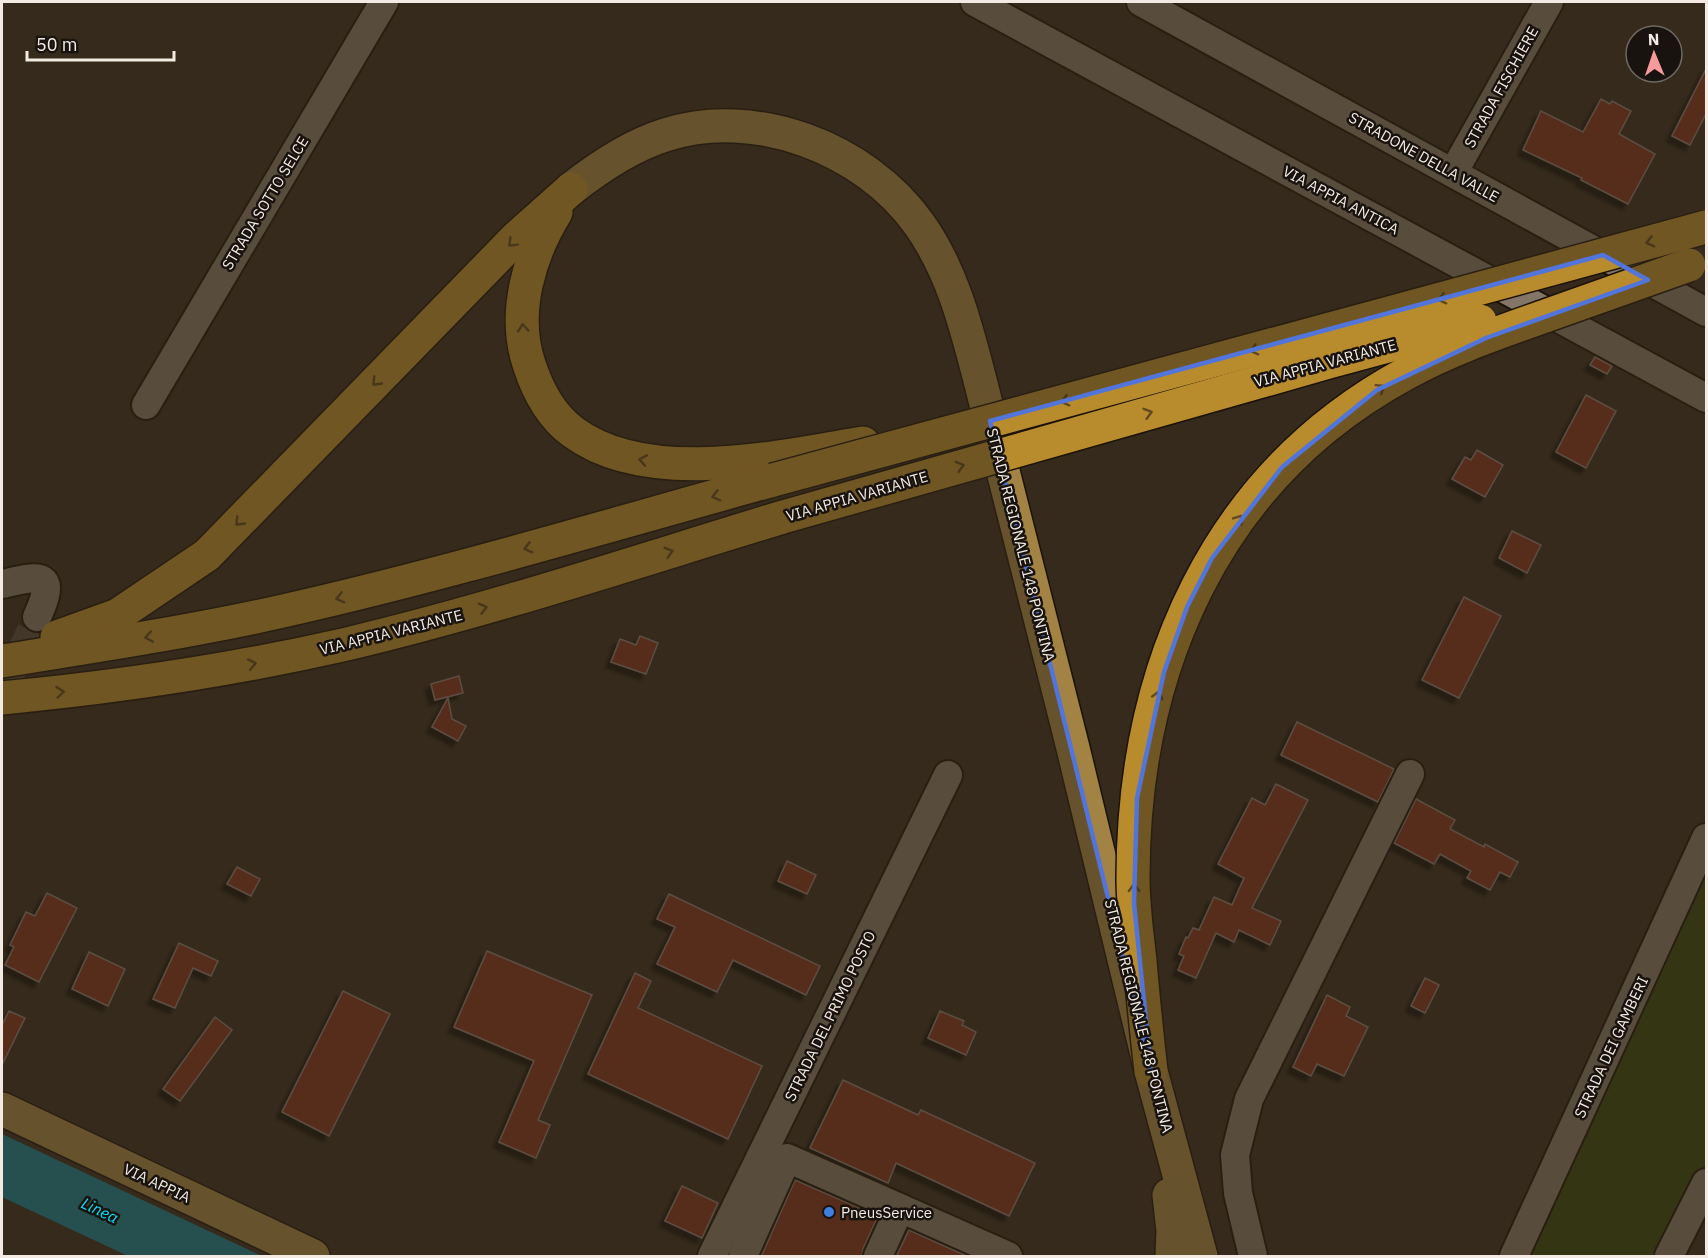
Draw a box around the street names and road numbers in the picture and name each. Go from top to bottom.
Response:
street label: STRADA FISCHIERE [1460,23,1542,151]
street label: STRADONE DELLA VALLE [1345,108,1503,206]
street label: STRADA SOTTO SELCE [218,133,312,273]
street label: VIA APPIA ANTICA [1280,161,1403,239]
street label: VIA APPIA VARIANTE [1252,335,1398,391]
street label: STRADA REGIONALE 148 PONTINA [983,426,1059,664]
street label: VIA APPIA VARIANTE [784,467,930,525]
street label: VIA APPIA VARIANTE [318,605,464,659]
street label: STRADA REGIONALE 148 PONTINA [1101,897,1177,1135]
street label: STRADA DEL PRIMO POSTO [780,928,880,1104]
street label: STRADA DEI GAMBERI [1570,973,1652,1121]
street label: VIA APPIA [120,1159,194,1207]

